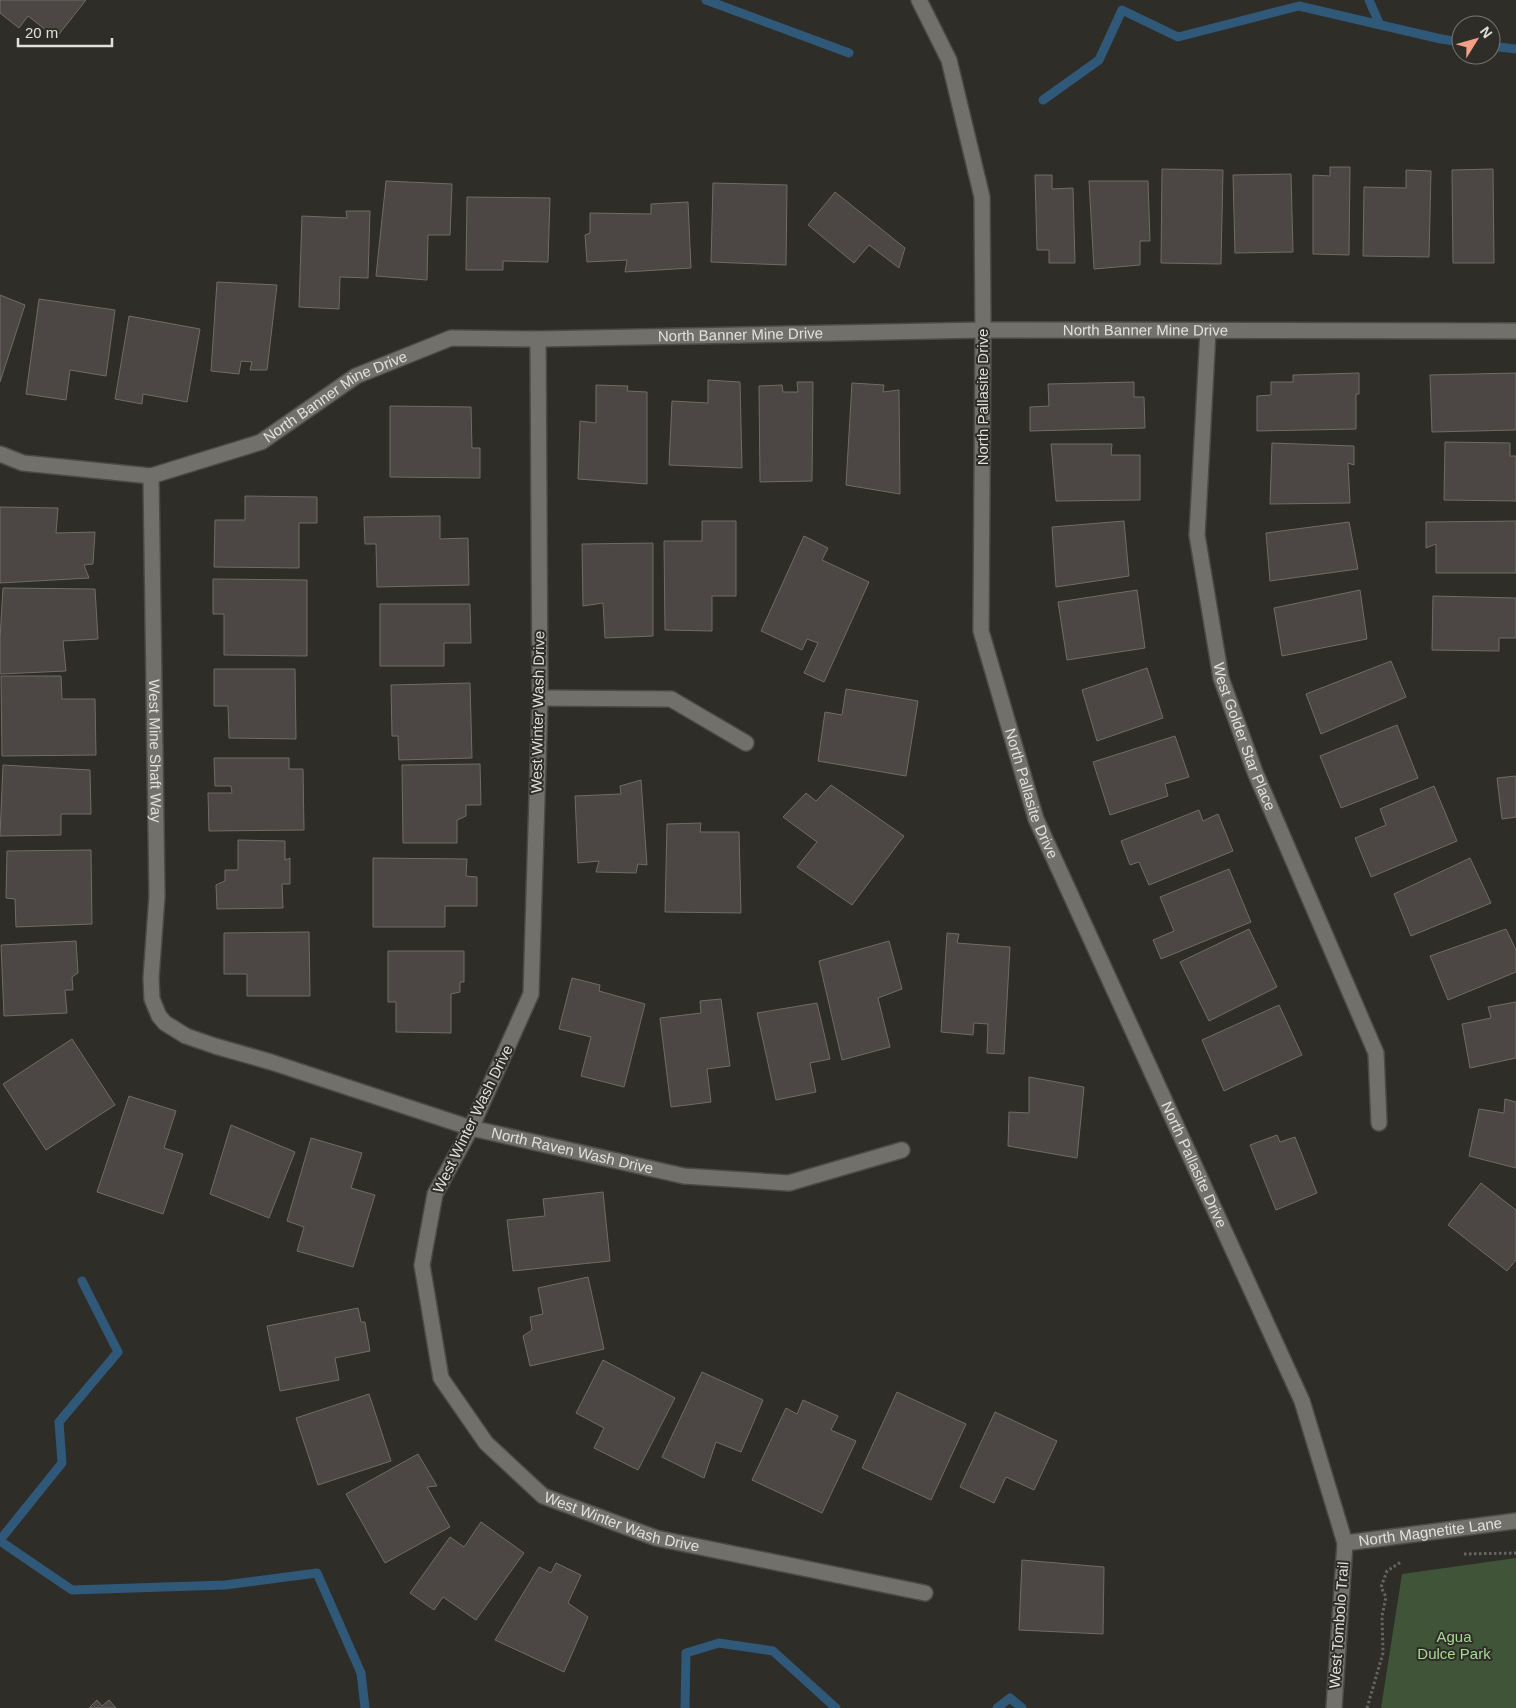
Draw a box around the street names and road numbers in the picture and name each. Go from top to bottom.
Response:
street label: North Banner Mine Drive [1063,321,1228,338]
street label: North Banner Mine Drive [658,324,823,345]
street label: North Pallasite Drive [974,329,991,465]
street label: North Banner Mine Drive [260,347,409,446]
street label: West Winter Wash Drive [528,631,547,793]
street label: West Golder Star Place [1211,661,1279,813]
street label: West Mine Shaft Way [146,679,165,823]
street label: North Pallasite Drive [1002,726,1062,861]
street label: West Winter Wash Drive [429,1042,516,1196]
street label: North Pallasite Drive [1158,1099,1231,1230]
street label: North Raven Wash Drive [490,1124,655,1177]
street label: West Winter Wash Drive [542,1488,701,1555]
street label: North Magnetite Lane [1358,1514,1503,1549]
street label: West Tombolo Trail [1326,1561,1351,1689]

